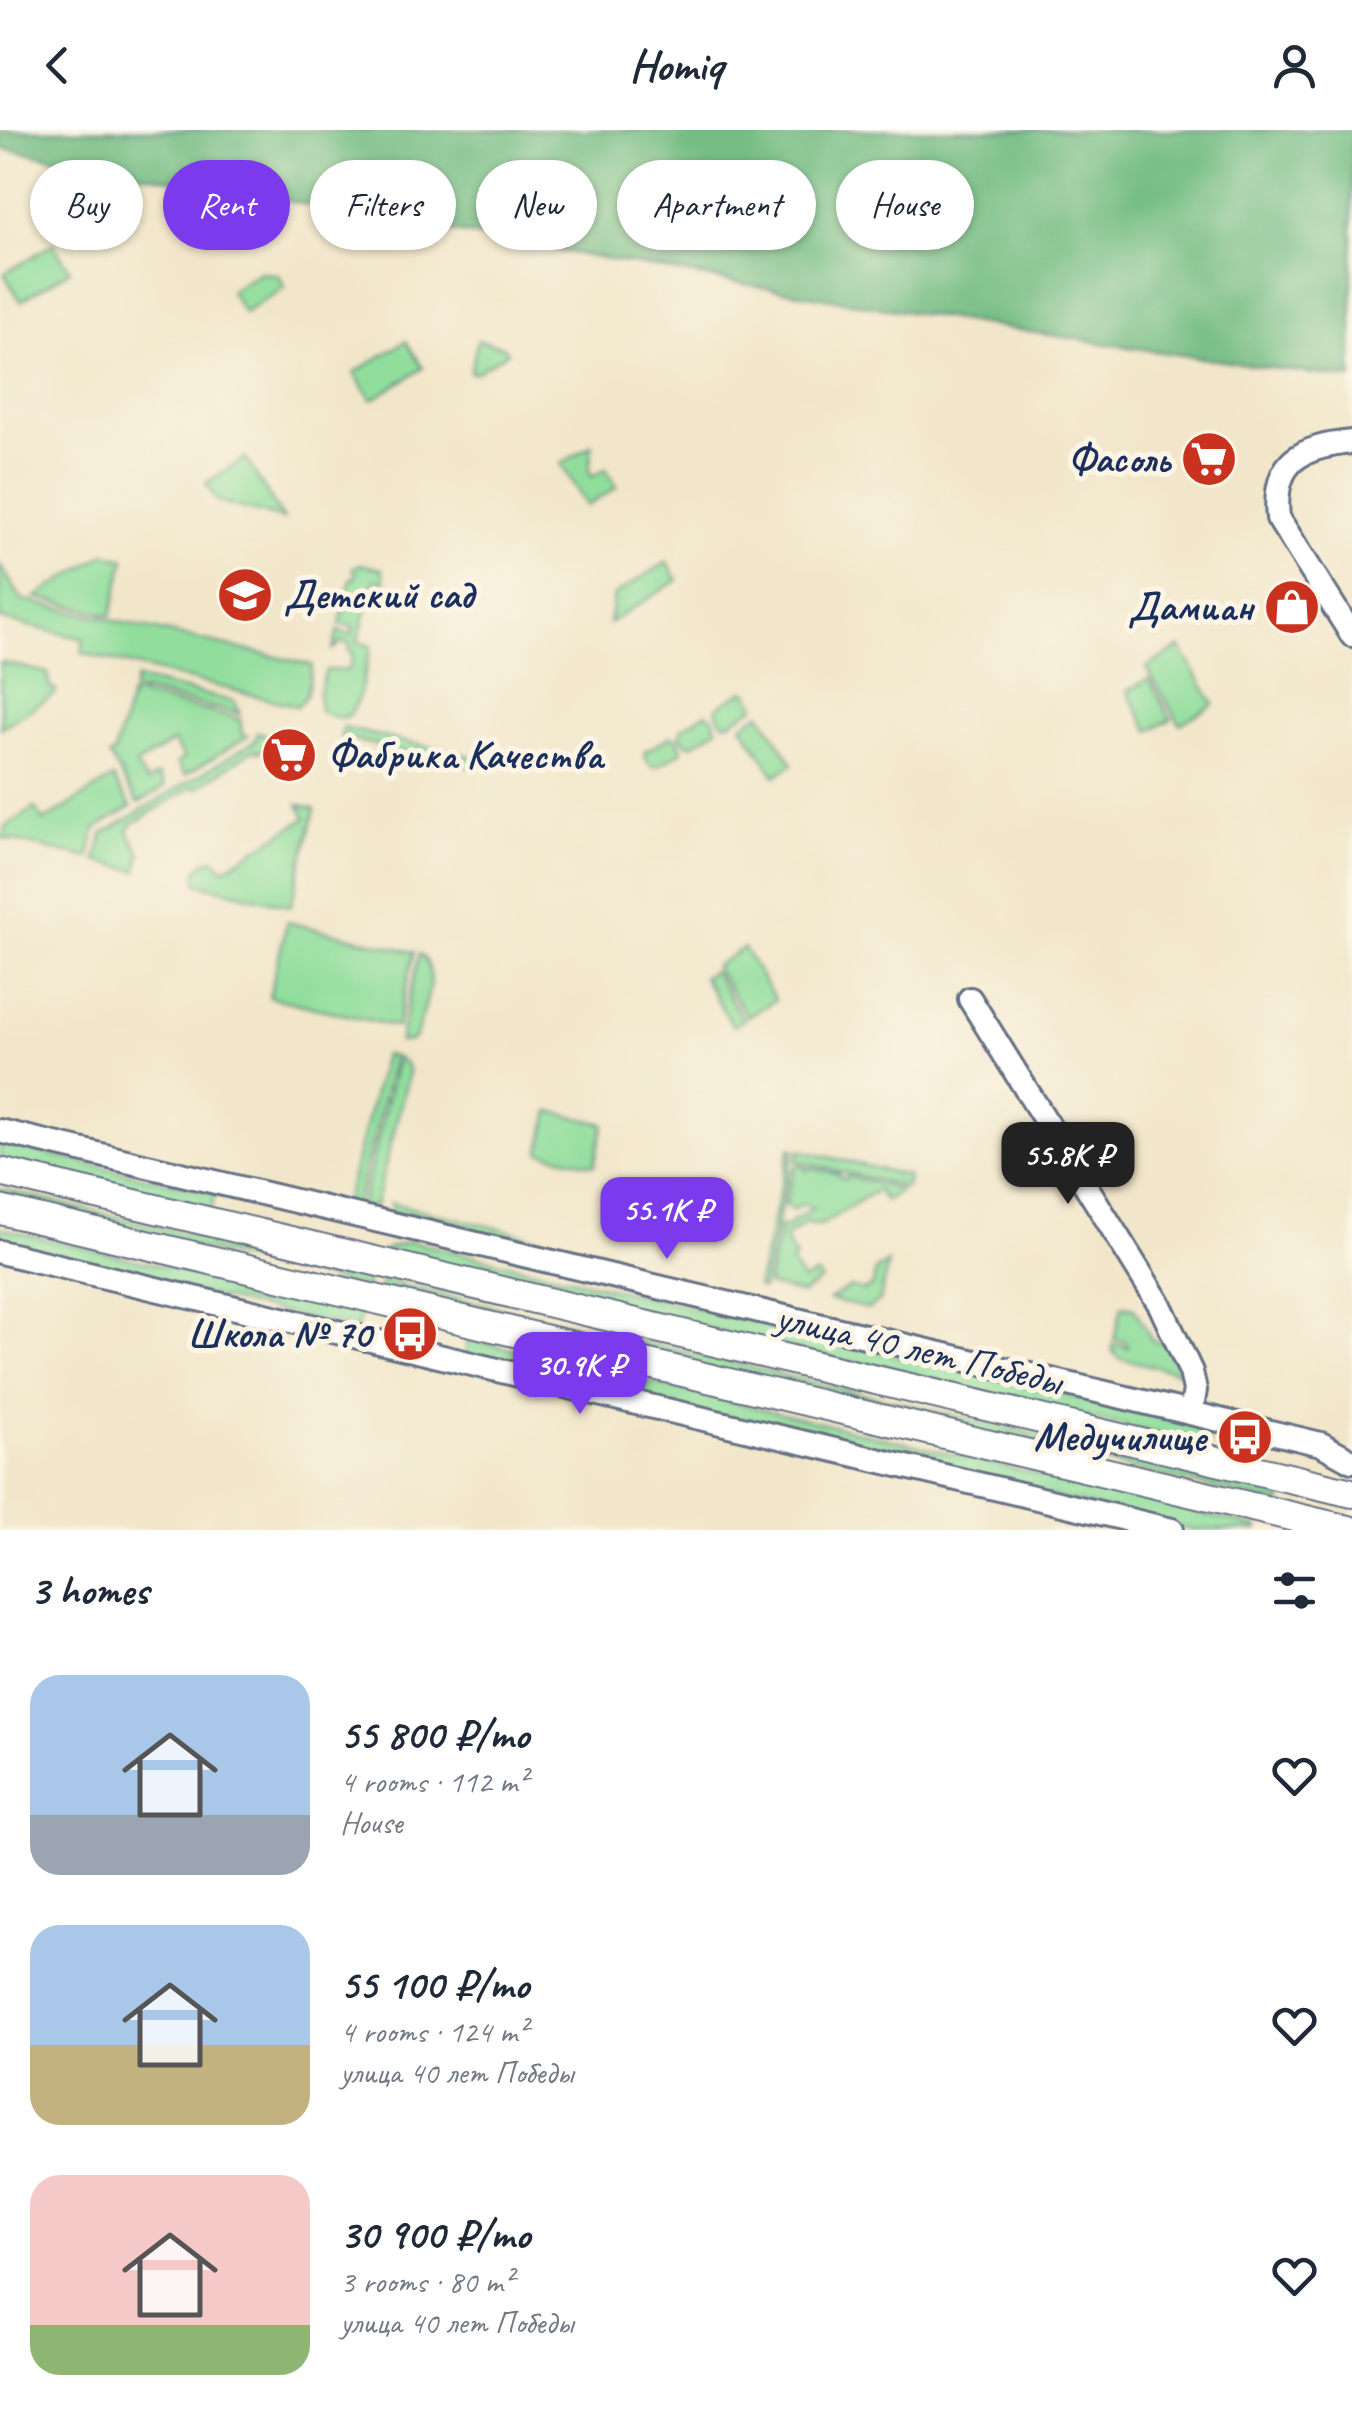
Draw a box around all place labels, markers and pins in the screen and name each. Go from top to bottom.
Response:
supermarket icon: Фасоль [1179,429,1239,489]
place label: Фасоль [1068,434,1172,484]
school or university icon: Детский сад [215,565,275,625]
place label: Детский сад [284,570,477,620]
shop icon: Дамиан [1262,577,1322,637]
place label: Дамиан [1128,582,1255,632]
supermarket icon: Фабрика Качества [259,725,319,785]
place label: Фабрика Качества [328,730,606,780]
pin: 55.8K ₽ [976,1122,1160,1207]
pin: 55.1K ₽ [575,1177,759,1262]
bus stop icon: Школа № 70 [380,1304,440,1364]
place label: Школа № 70 [187,1309,375,1359]
pin: 30.9K ₽ [488,1332,672,1417]
bus stop icon: Медучилище [1215,1407,1275,1467]
place label: Медучилище [1034,1412,1209,1462]

